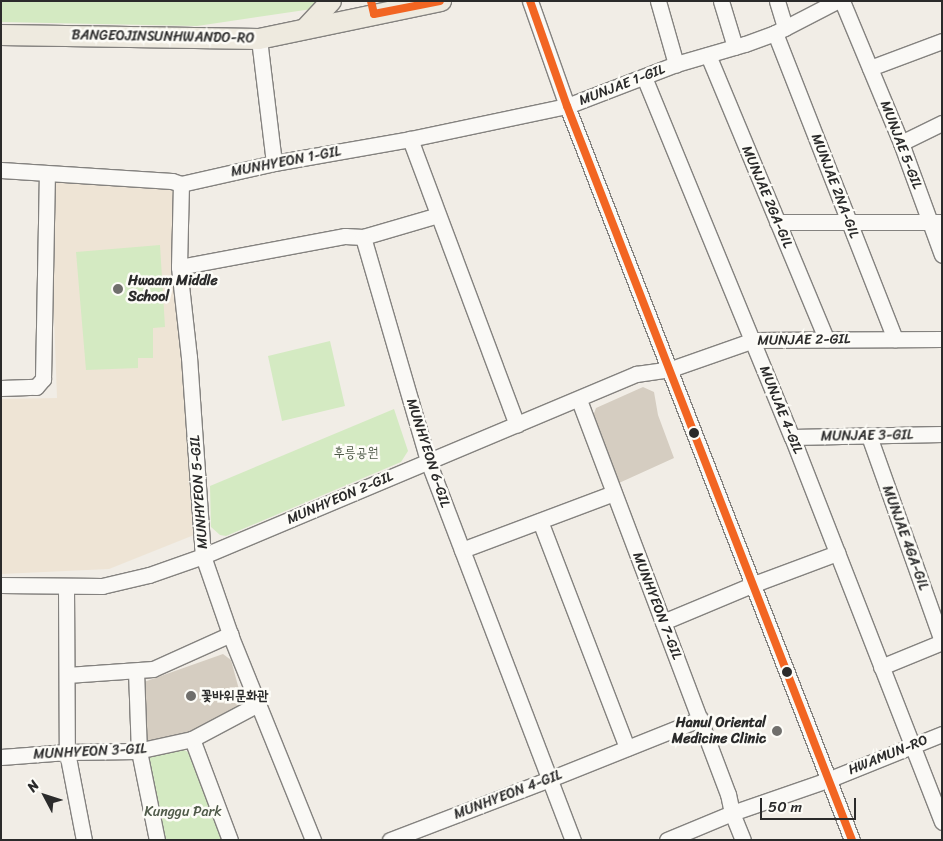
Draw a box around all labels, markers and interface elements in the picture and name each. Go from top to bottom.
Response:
street label: BANGEOJINSUNHWANDO-RO [71,27,255,47]
street label: MUNJAE 1-GIL [577,61,667,109]
street label: MUNJAE 5-GIL [876,98,926,192]
street label: MUNJAE 2NA-GIL [807,131,863,241]
street label: MUNHYEON 1-GIL [230,143,342,181]
street label: MUNJAE 2GA-GIL [738,143,796,251]
place label: Hwaam Middle School [128,273,217,306]
marker: Hwaam Middle School [112,283,124,295]
street label: MUNJAE 2-GIL [757,331,851,349]
street label: MUNJAE 4-GIL [756,363,806,457]
street label: MUNHYEON 6-GIL [402,396,454,510]
street label: MUNJAE 3-GIL [821,427,913,445]
unlabelled marker [689,428,699,438]
street label: MUNHYEON 5-GIL [187,434,211,550]
park label: 후릉공원 [333,445,379,461]
street label: MUNHYEON 2-GIL [284,468,396,528]
street label: MUNJAE 4GA-GIL [878,483,932,593]
street label: MUNHYEON 7-GIL [629,550,685,662]
unlabelled marker [782,667,792,677]
place label: 꽃바위문화관 [201,688,269,704]
marker: 꽃바위문화관 [185,690,197,702]
place label: Hanul Oriental Medicine Clinic [672,715,766,748]
marker: Hanul Oriental Medicine Clinic [770,724,784,738]
street label: HWAMUN-RO [846,731,930,779]
street label: MUNHYEON 3-GIL [33,741,147,763]
street label: MUNHYEON 4-GIL [452,767,564,823]
north arrow [20,771,70,821]
text: N [20,774,46,798]
scale bar [763,788,859,820]
text: 50 m [768,794,802,820]
park label: Kunggu Park [144,804,222,820]

